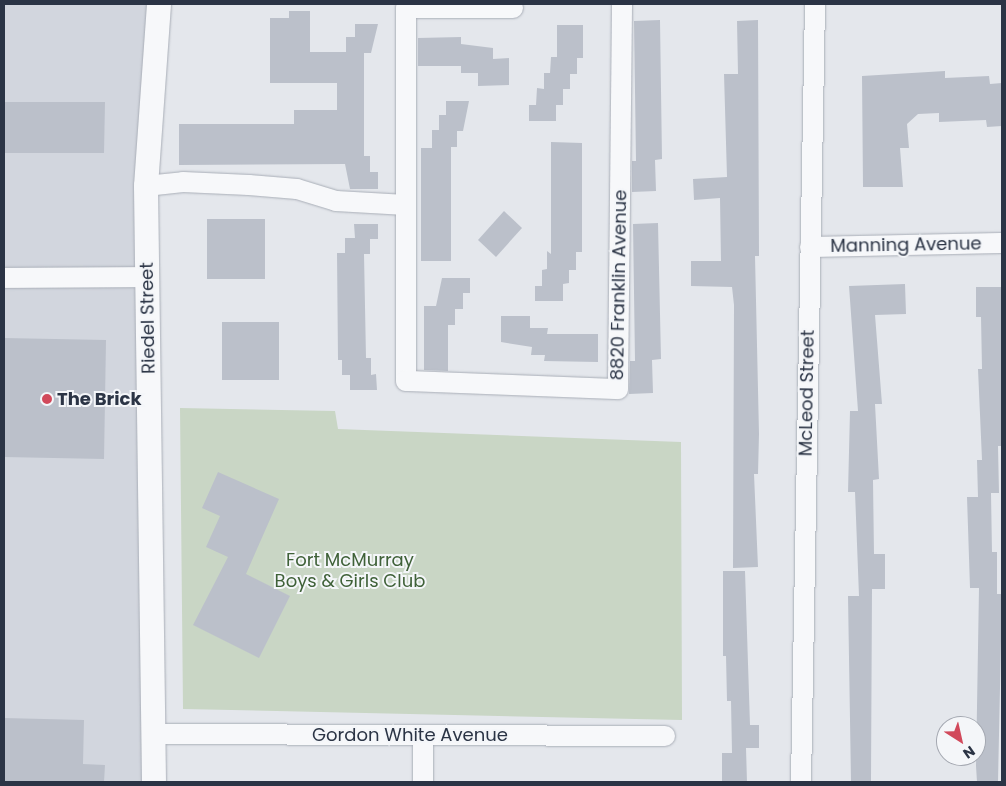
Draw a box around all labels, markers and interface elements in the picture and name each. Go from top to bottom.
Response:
street label: 8820 Franklin Avenue [607,189,631,381]
street label: Manning Avenue [830,233,982,257]
street label: Riedel Street [136,262,160,374]
street label: McLeod Street [795,330,819,456]
place label: The Brick [57,388,142,410]
marker: The Brick [41,393,53,405]
park label: Fort McMurray Boys & Girls Club [275,550,425,592]
north arrow [936,716,986,766]
street label: Gordon White Avenue [312,724,508,746]
text: N [959,741,979,764]

